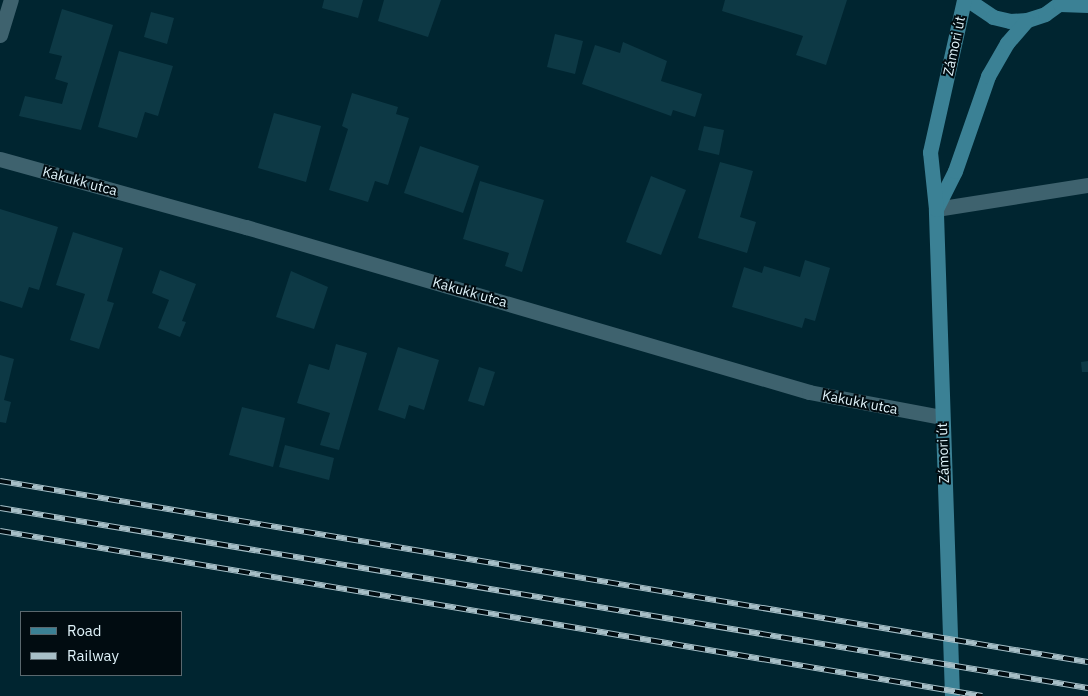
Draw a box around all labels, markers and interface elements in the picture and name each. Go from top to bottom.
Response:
street label: Zámori út [939,15,969,77]
street label: Kakukk utca [41,163,119,199]
street label: Kakukk utca [431,273,509,311]
street label: Kakukk utca [821,386,899,418]
street label: Zámori út [934,422,952,484]
legend [20,611,182,676]
text: Road [67,621,102,640]
text: Railway [67,646,119,665]

